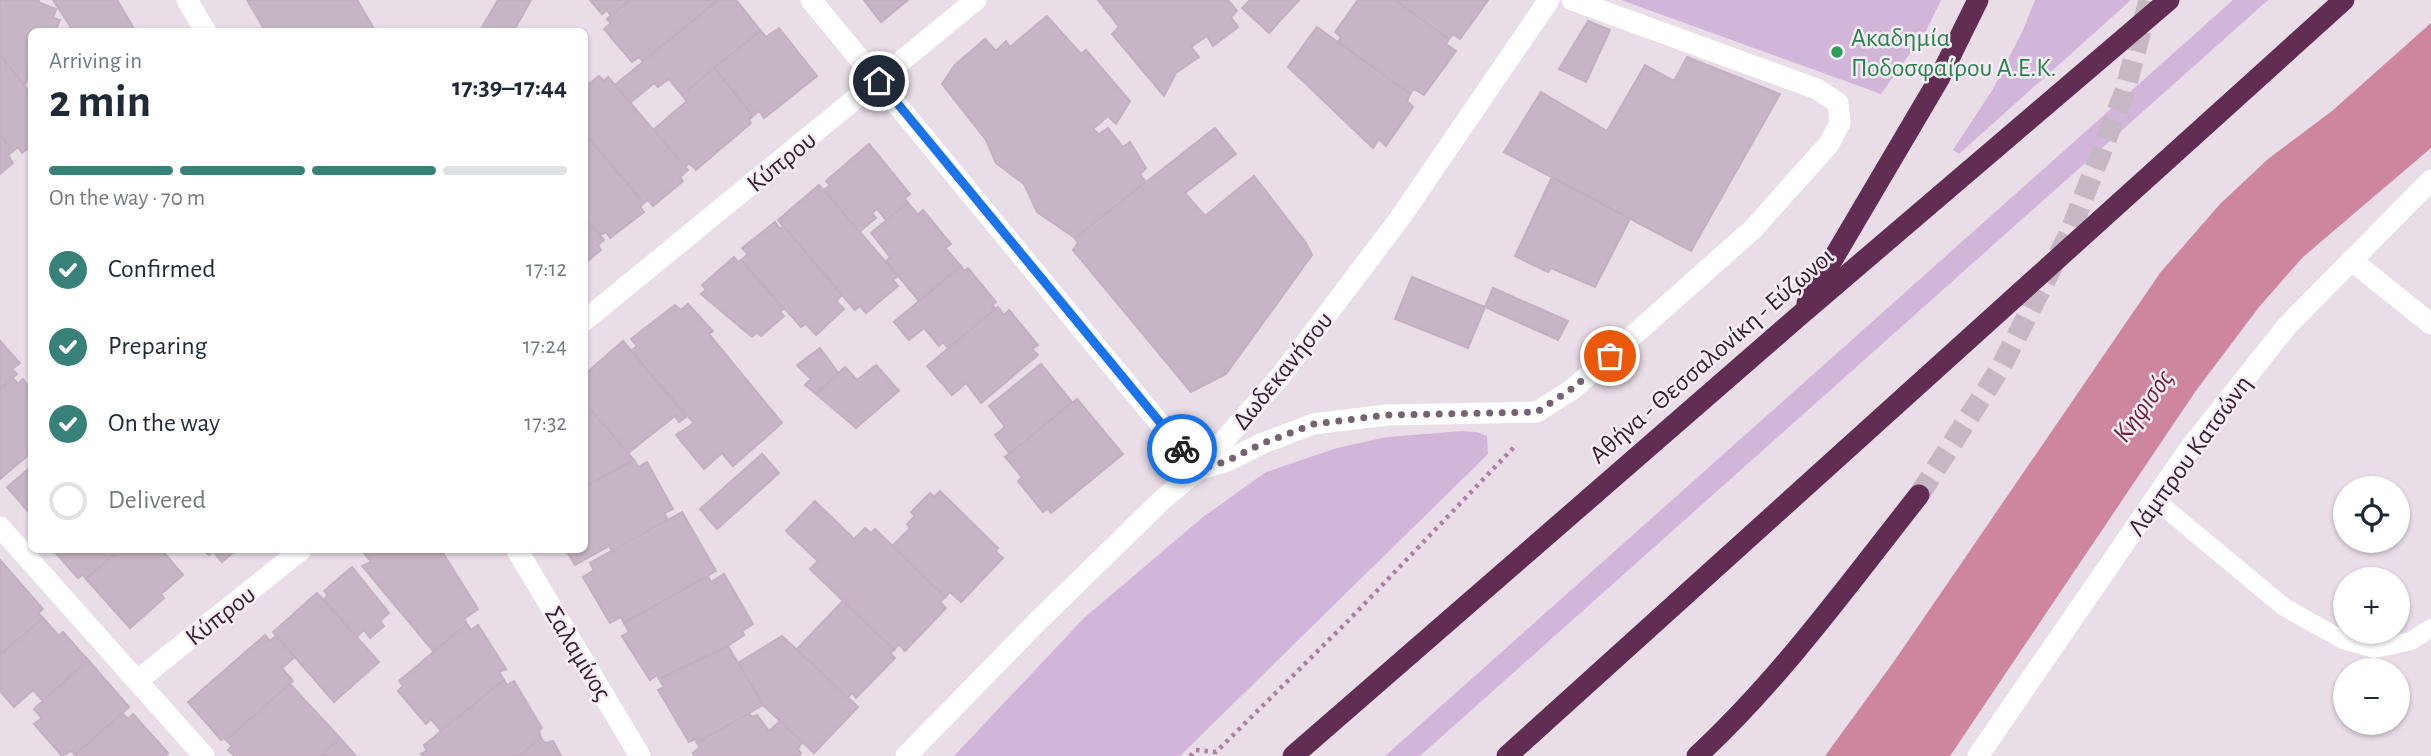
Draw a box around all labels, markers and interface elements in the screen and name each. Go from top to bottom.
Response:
place label: Ακαδημία Ποδοσφαίρου Α.Ε.Κ. [1851,25,2056,81]
marker: Ακαδημία Ποδοσφαίρου Α.Ε.Κ. [1829,44,1845,60]
text: Arriving in [49,50,142,73]
pin [849,51,909,111]
icon: home [860,62,898,100]
text: 17:39–17:44 [452,74,567,100]
text: 2 min [49,79,151,125]
street label: Κύπρου [742,126,821,197]
text: On the way · 70 m [49,187,205,210]
street label: Αθήνα - Θεσσαλονίκη - Εύζωνοι [1585,243,1839,469]
icon: check [49,251,87,289]
text: Confirmed [108,256,216,282]
text: 17:12 [526,258,567,281]
street label: Δωδεκανήσου [1228,307,1338,434]
pin [1580,326,1640,386]
icon: check [49,328,87,366]
text: Preparing [108,333,207,359]
text: 17:24 [523,335,567,358]
icon: bag [1591,337,1629,375]
water label: Κηφισός [2108,364,2179,448]
street label: Λάμπρου Κατσώνη [2123,371,2257,541]
icon: check [49,405,87,443]
text: On the way [108,410,220,436]
text: 17:32 [524,412,567,435]
courier [1147,414,1217,484]
icon: bike [1163,430,1201,468]
map controls [2333,476,2410,735]
button: locate [2333,476,2410,553]
text: Delivered [108,487,206,513]
button: + [2333,567,2410,644]
street label: Κύπρου [181,581,260,651]
street label: Σαλαμίνος [540,602,616,705]
button: − [2333,658,2410,735]

